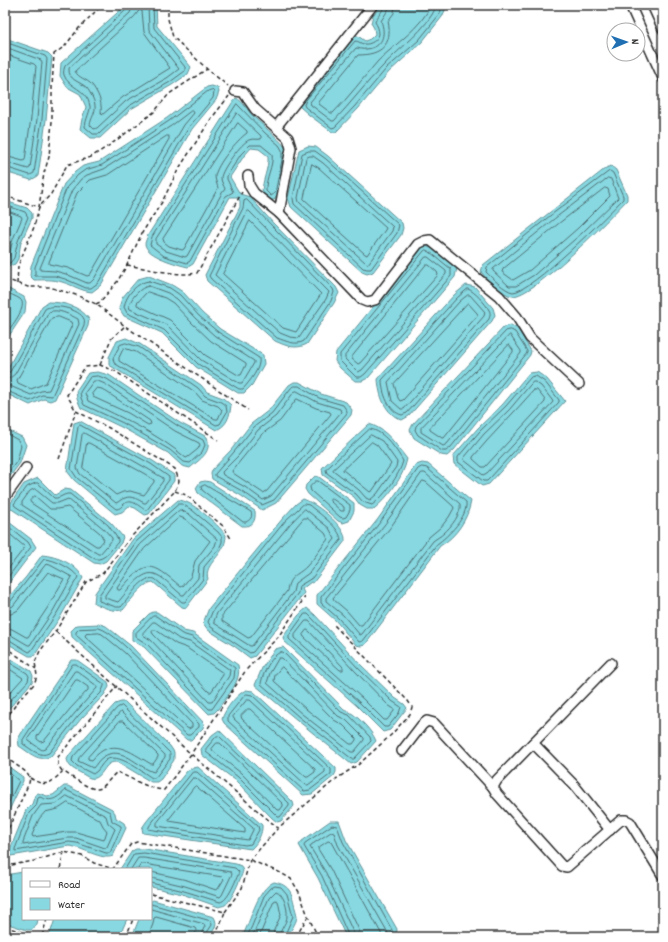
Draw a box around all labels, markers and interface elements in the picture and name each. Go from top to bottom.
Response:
north arrow [606,22,646,62]
text: N [626,39,642,45]
legend [22,868,152,920]
text: Road [58,877,80,894]
text: Water [58,897,85,914]

